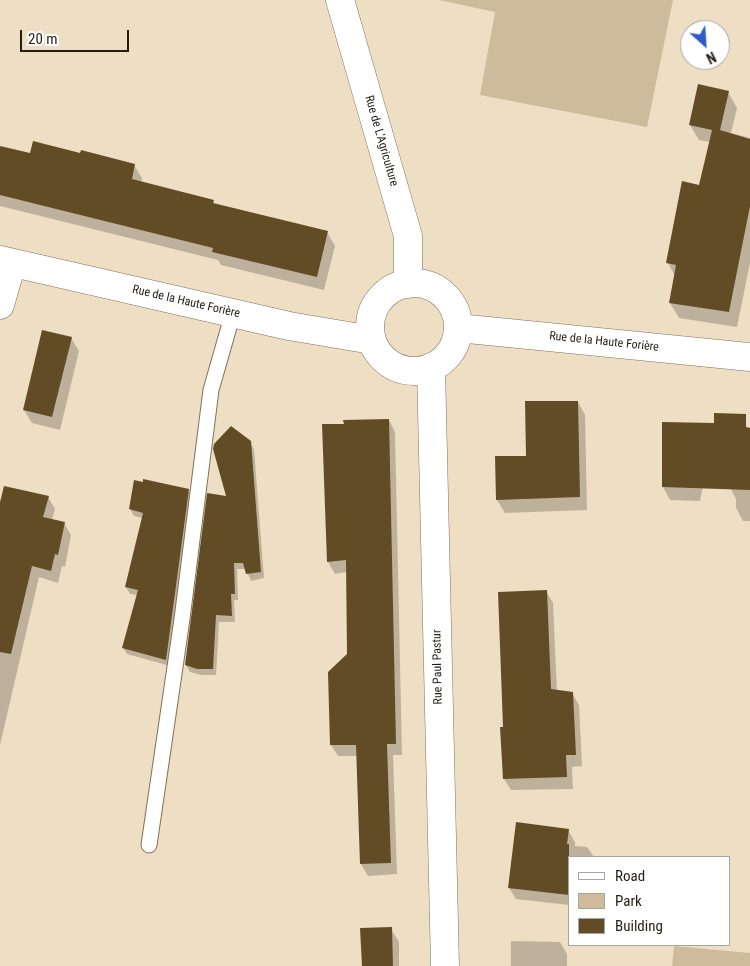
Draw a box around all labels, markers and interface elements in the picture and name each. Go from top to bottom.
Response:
scale bar [22,20,131,52]
north arrow [680,20,730,70]
text: 20 m [28,30,58,48]
text: N [704,49,719,67]
street label: Rue de L'Agriculture [361,94,401,188]
street label: Rue de la Haute Forière [131,283,241,321]
street label: Rue de la Haute Forière [549,329,659,355]
street label: Rue Paul Pastur [430,629,446,705]
legend [568,856,730,946]
text: Road [615,867,645,885]
text: Park [615,892,642,910]
text: Building [615,917,663,935]

